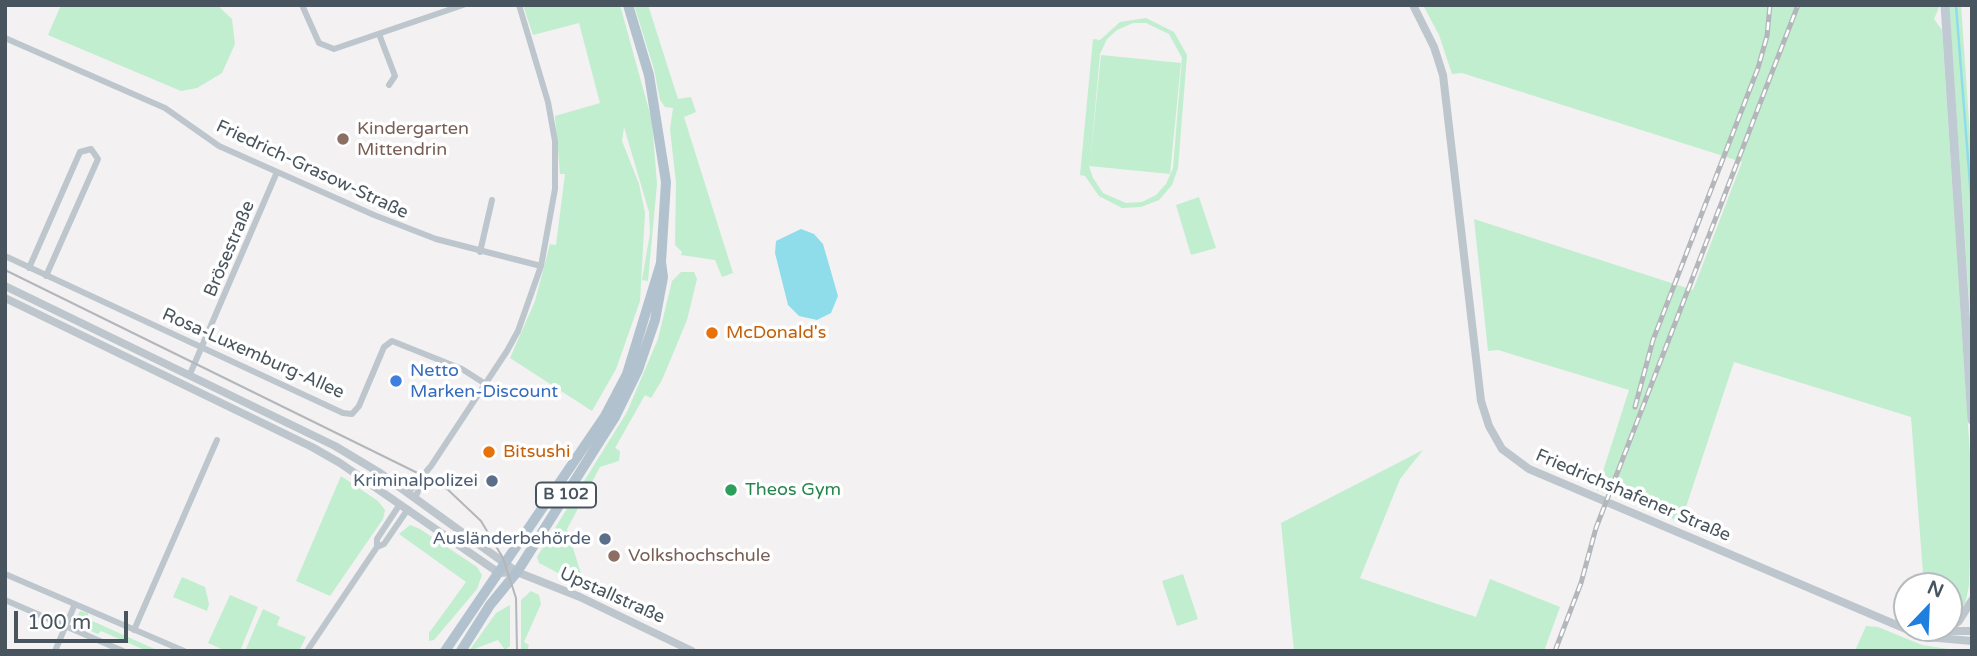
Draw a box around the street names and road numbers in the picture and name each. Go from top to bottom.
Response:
street label: Friedrich-Grasow-Straße [212,116,412,224]
street label: Brösestraße [200,198,260,300]
street label: Rosa-Luxemburg-Allee [159,304,347,404]
street label: Friedrichshafener Straße [1532,445,1734,547]
road number: B 102 [536,482,596,508]
street label: Upstallstraße [556,563,668,629]

